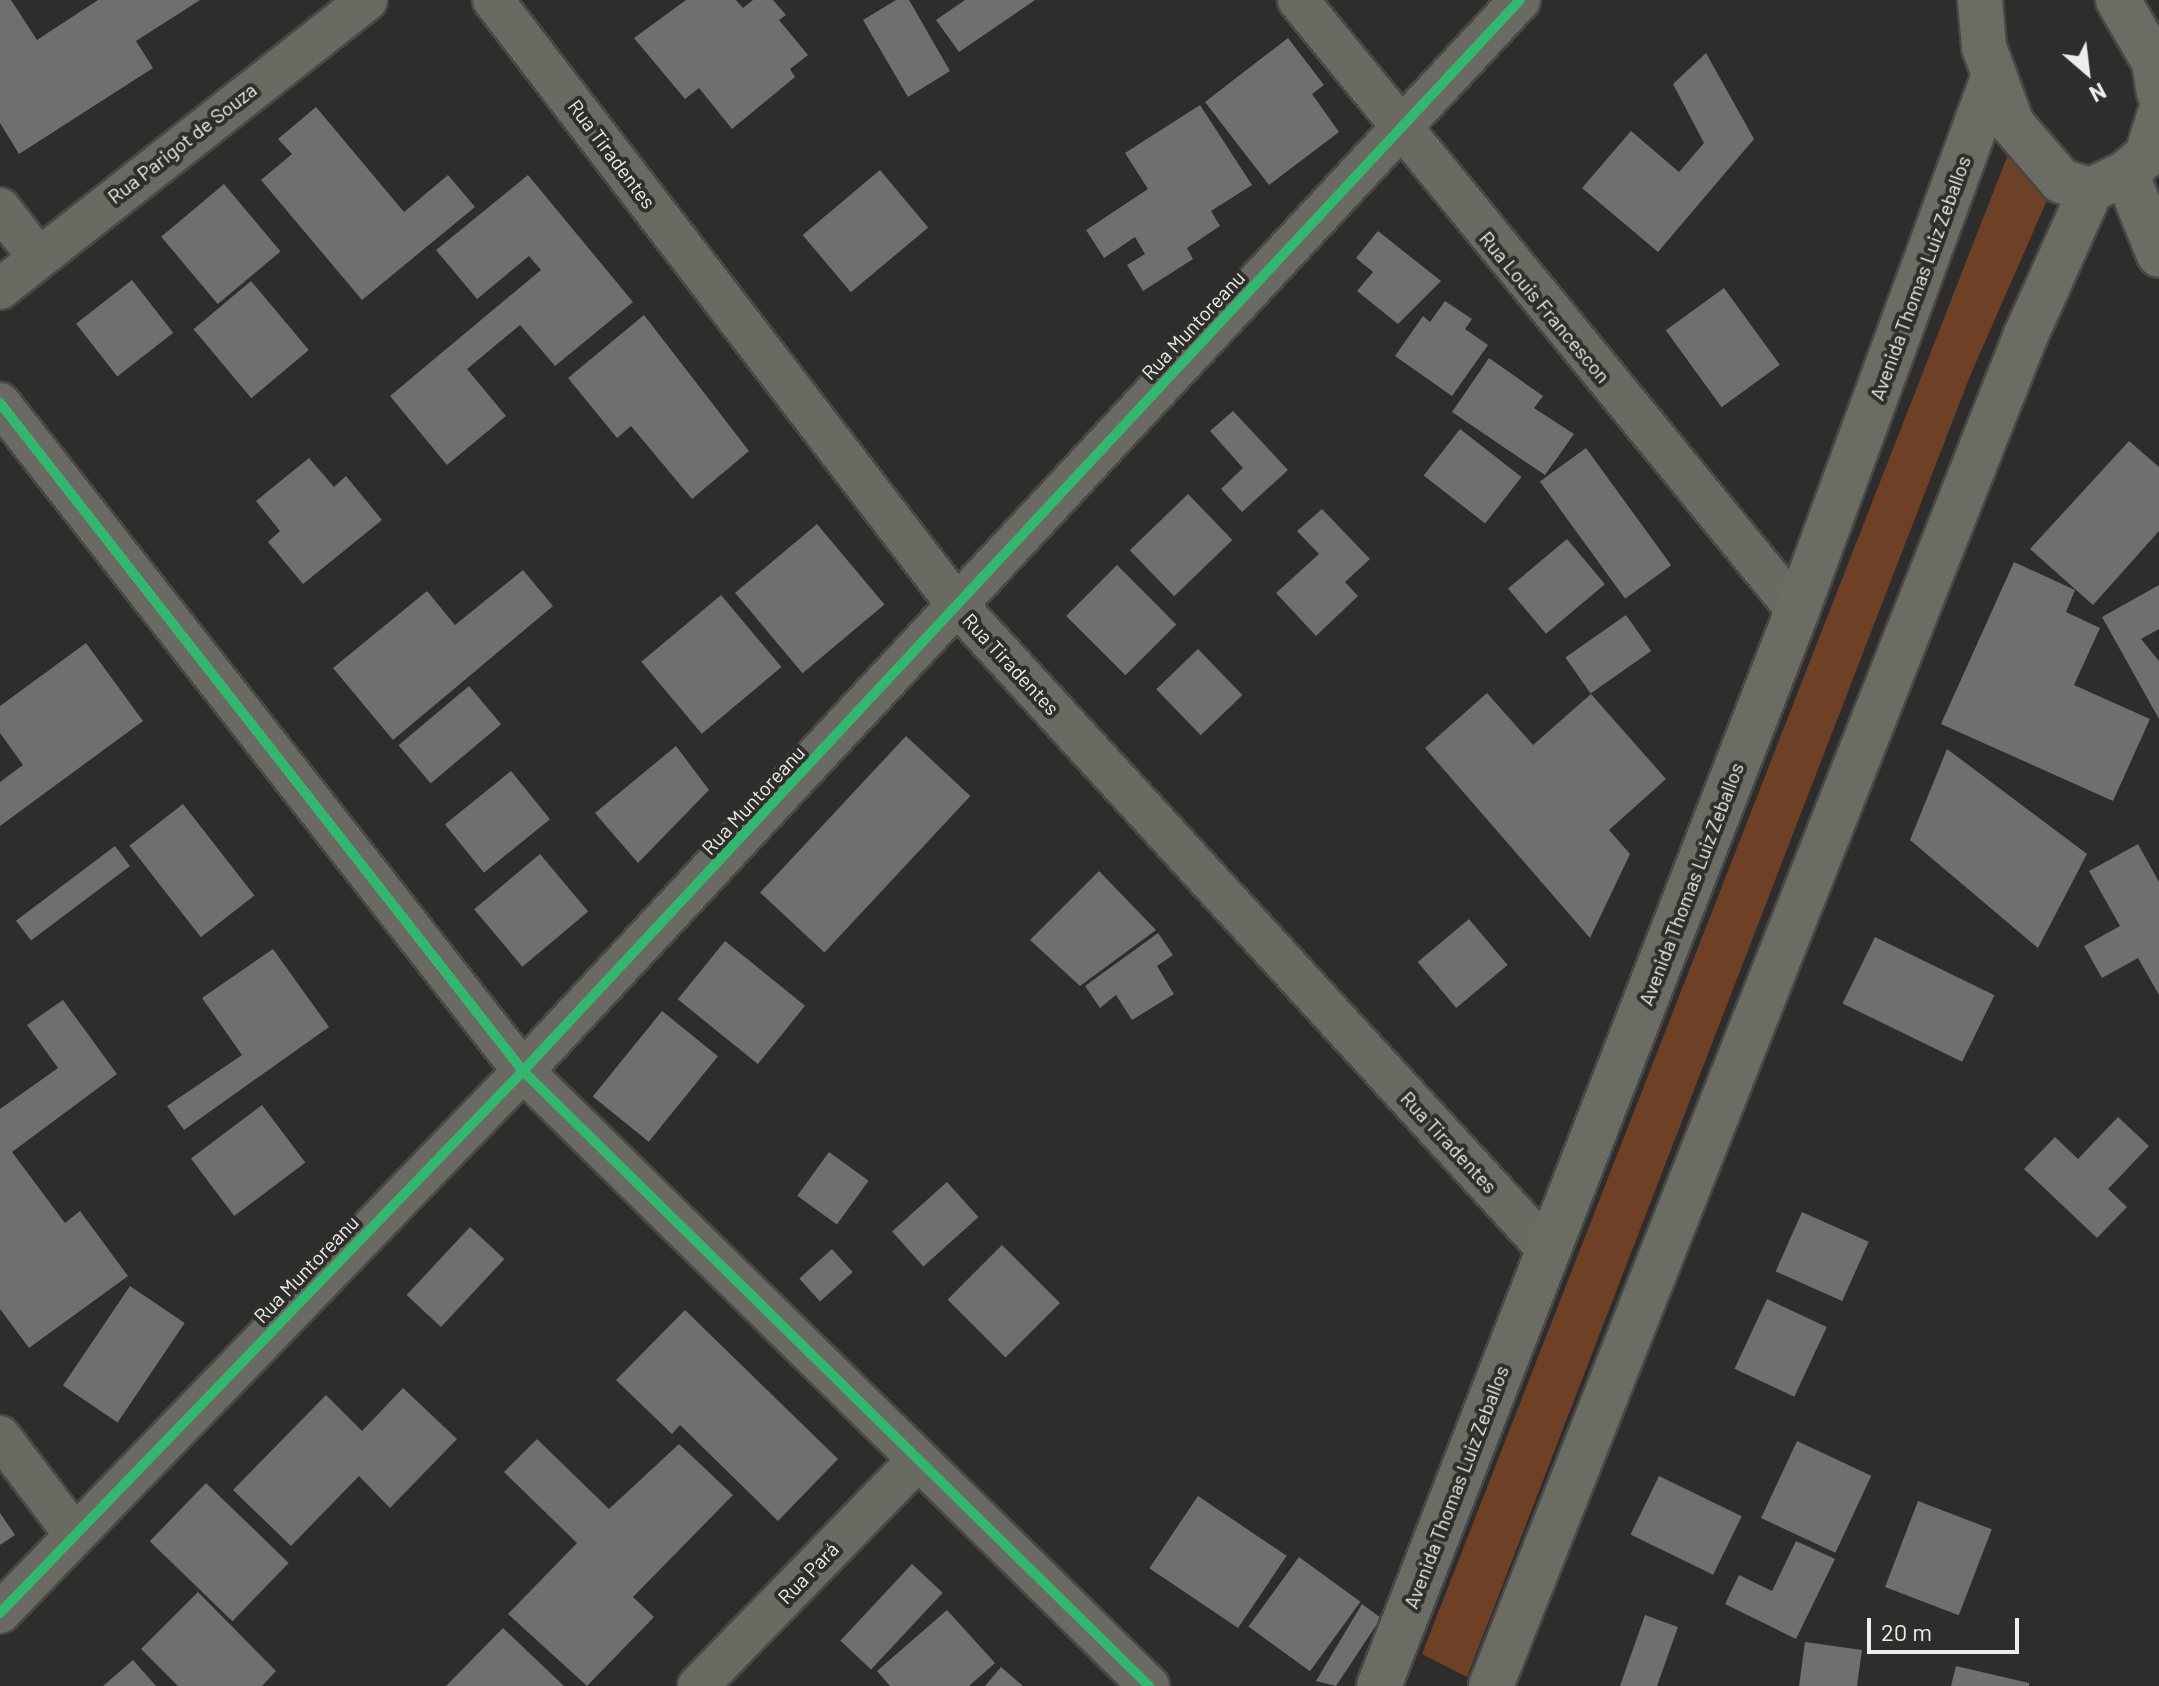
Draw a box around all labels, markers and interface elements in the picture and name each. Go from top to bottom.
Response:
north arrow [2047,32,2127,112]
street label: Rua Parigot de Souza [103,77,261,209]
text: N [2086,78,2111,108]
street label: Rua Tiradentes [563,95,661,213]
street label: Avenida Thomas Luiz Zeballos [1865,153,1975,403]
street label: Rua Louis Francescon [1475,226,1615,388]
street label: Rua Muntoreanu [1136,266,1250,384]
street label: Rua Tiradentes [958,608,1064,720]
street label: Rua Muntoreanu [696,741,810,859]
street label: Avenida Thomas Luiz Zeballos [1634,759,1748,1009]
street label: Rua Tiradentes [1396,1086,1502,1198]
street label: Rua Muntoreanu [249,1210,363,1328]
street label: Avenida Thomas Luiz Zeballos [1399,1362,1513,1612]
street label: Rua Pará [773,1537,843,1609]
scale bar [1871,1602,2023,1652]
text: 20 m [1881,1617,1932,1646]

